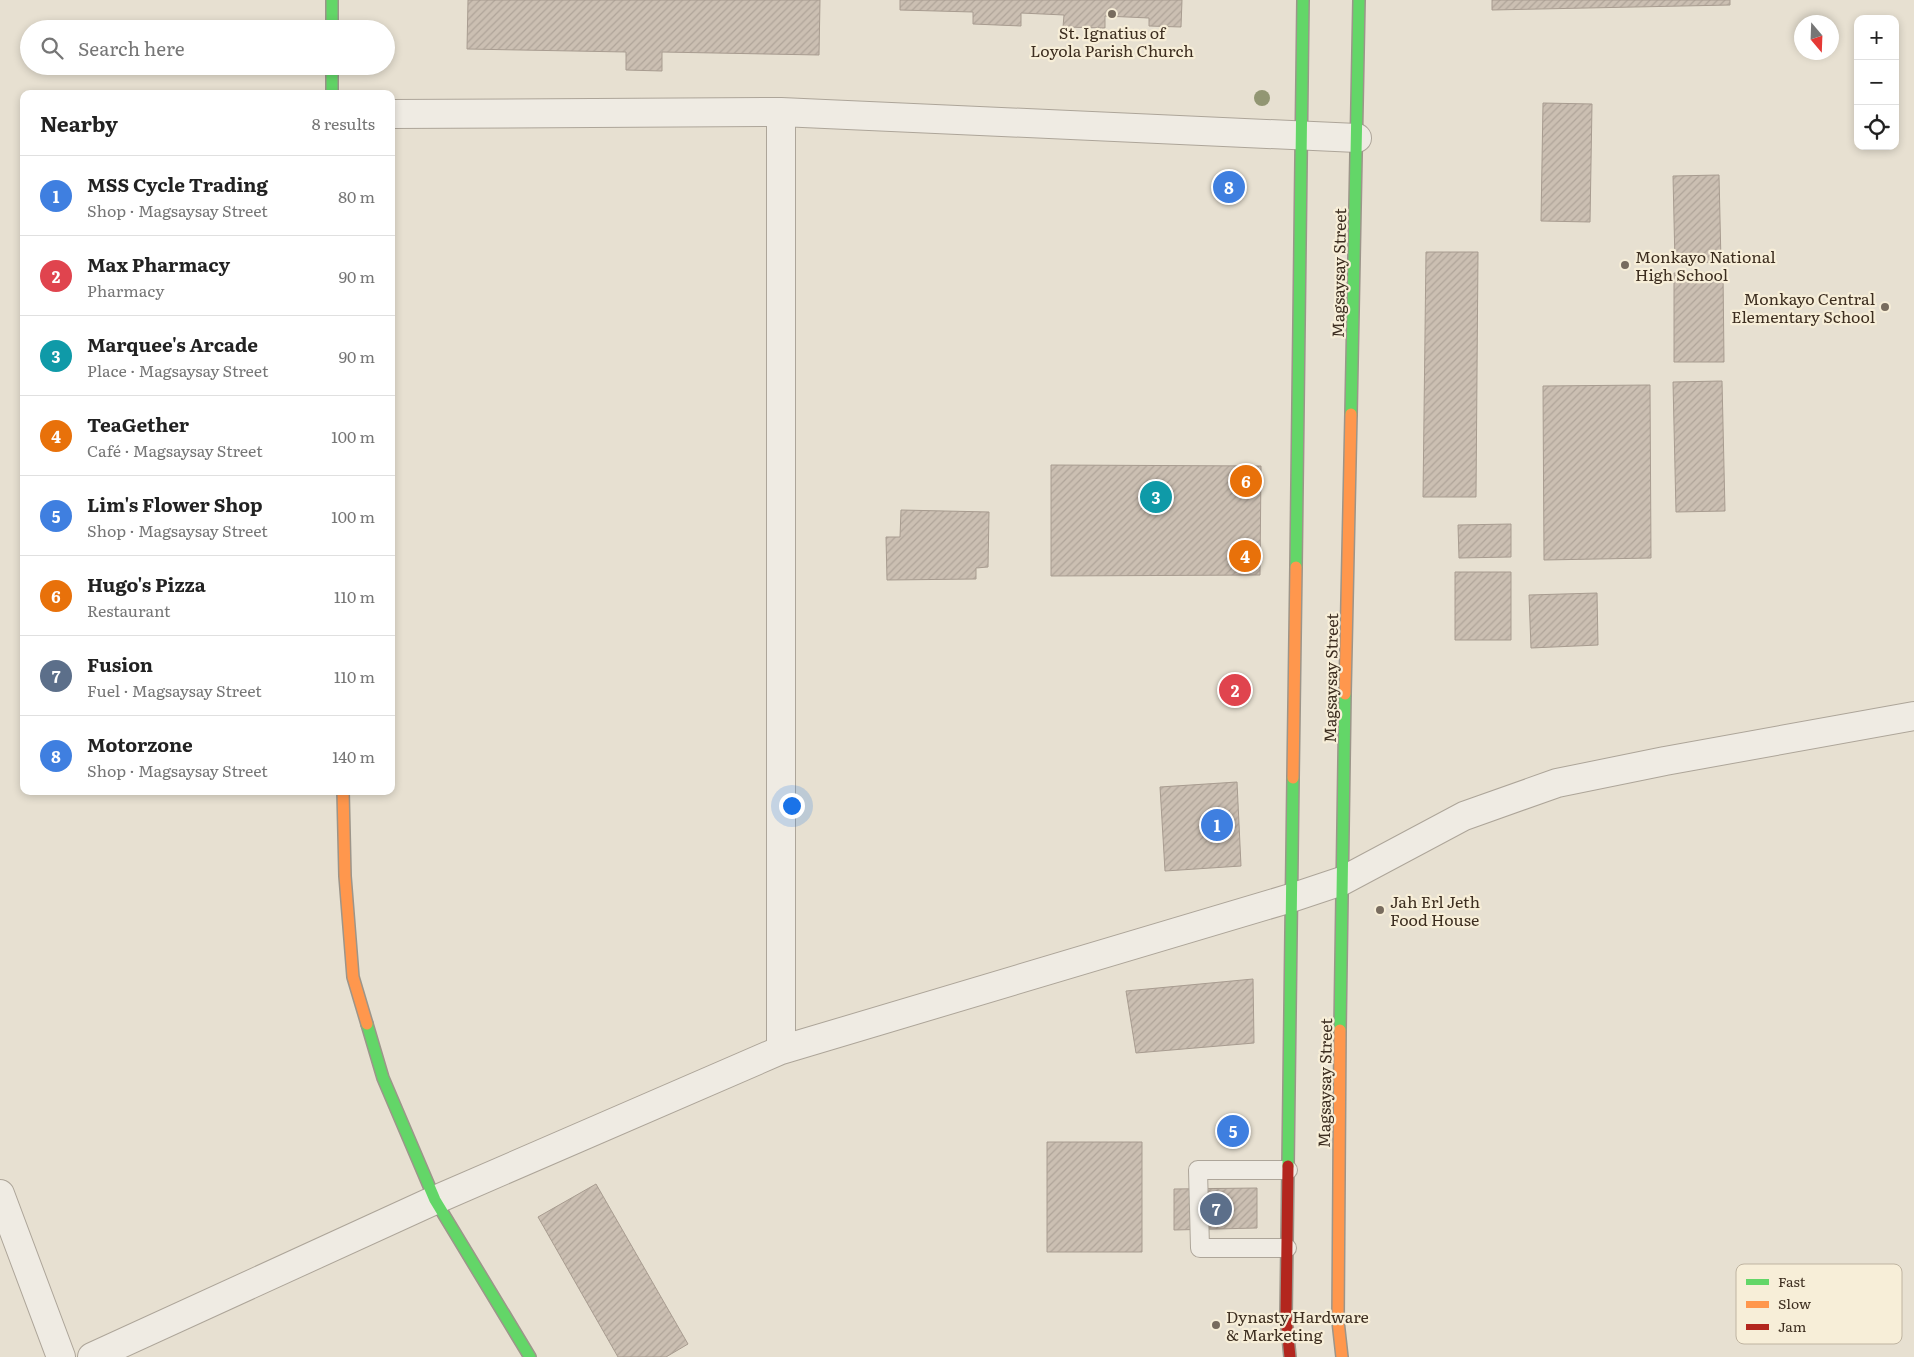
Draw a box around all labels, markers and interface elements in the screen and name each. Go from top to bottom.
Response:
marker: St. Ignatius of Loyola Parish Church [1106,8,1118,20]
north arrow [1794,15,1839,60]
map controls [1854,15,1899,150]
button: + [1854,15,1899,60]
search box [20,20,395,75]
place label: St. Ignatius of Loyola Parish Church [1030,20,1194,62]
icon: search [38,34,66,62]
text: Search here [78,34,185,62]
button: − [1854,60,1899,105]
button: locate [1854,105,1899,150]
text: Nearby [40,107,118,138]
text: 8 results [312,111,375,135]
pin: 8 [1213,168,1245,206]
text: MSS Cycle Trading [87,170,268,198]
text: 1 [53,184,59,208]
text: 80 m [338,184,375,208]
text: Shop · Magsaysay Street [87,198,268,222]
street label: Magsaysay Street [1325,207,1351,338]
place label: Monkayo National High School [1635,244,1776,286]
text: Max Pharmacy [87,250,230,278]
marker: Monkayo National High School [1619,259,1631,271]
text: 2 [52,264,60,288]
text: 90 m [339,264,375,288]
text: Pharmacy [87,278,165,302]
place label: Monkayo Central Elementary School [1731,286,1875,328]
marker: Monkayo Central Elementary School [1879,301,1891,313]
text: Marquee's Arcade [87,330,258,358]
text: 3 [52,344,60,368]
text: 90 m [339,344,375,368]
text: Place · Magsaysay Street [87,358,268,382]
text: TeaGether [87,410,189,438]
text: 4 [51,424,61,448]
text: 100 m [331,424,375,448]
text: Café · Magsaysay Street [87,438,263,462]
pin: 6 [1230,462,1262,500]
pin: 3 [1140,478,1172,516]
text: Lim's Flower Shop [87,490,263,518]
text: 5 [52,504,60,528]
text: 100 m [331,504,375,528]
text: Shop · Magsaysay Street [87,518,268,542]
pin: 4 [1229,537,1261,575]
text: Hugo's Pizza [87,570,206,598]
text: 6 [51,584,61,608]
text: 110 m [334,584,375,608]
text: Restaurant [87,598,171,622]
street label: Magsaysay Street [1317,612,1343,743]
text: Fusion [87,650,153,678]
text: 7 [52,664,60,688]
text: 110 m [334,664,375,688]
pin: 2 [1219,671,1251,709]
text: Fuel · Magsaysay Street [87,678,262,702]
text: Motorzone [87,730,193,758]
text: 8 [51,744,61,768]
text: 140 m [332,744,375,768]
text: Shop · Magsaysay Street [87,758,268,782]
your location [779,793,805,819]
pin: 1 [1201,806,1233,844]
place label: Jah Erl Jeth Food House [1390,889,1480,931]
marker: Jah Erl Jeth Food House [1374,904,1386,916]
street label: Magsaysay Street [1311,1017,1337,1148]
pin: 5 [1217,1112,1249,1150]
pin: 7 [1200,1190,1232,1228]
legend [1736,1264,1902,1344]
text: Fast [1778,1271,1806,1291]
text: Slow [1778,1293,1811,1313]
place label: Dynasty Hardware & Marketing [1226,1304,1369,1346]
text: Jam [1778,1316,1807,1336]
marker: Dynasty Hardware & Marketing [1210,1319,1222,1331]

